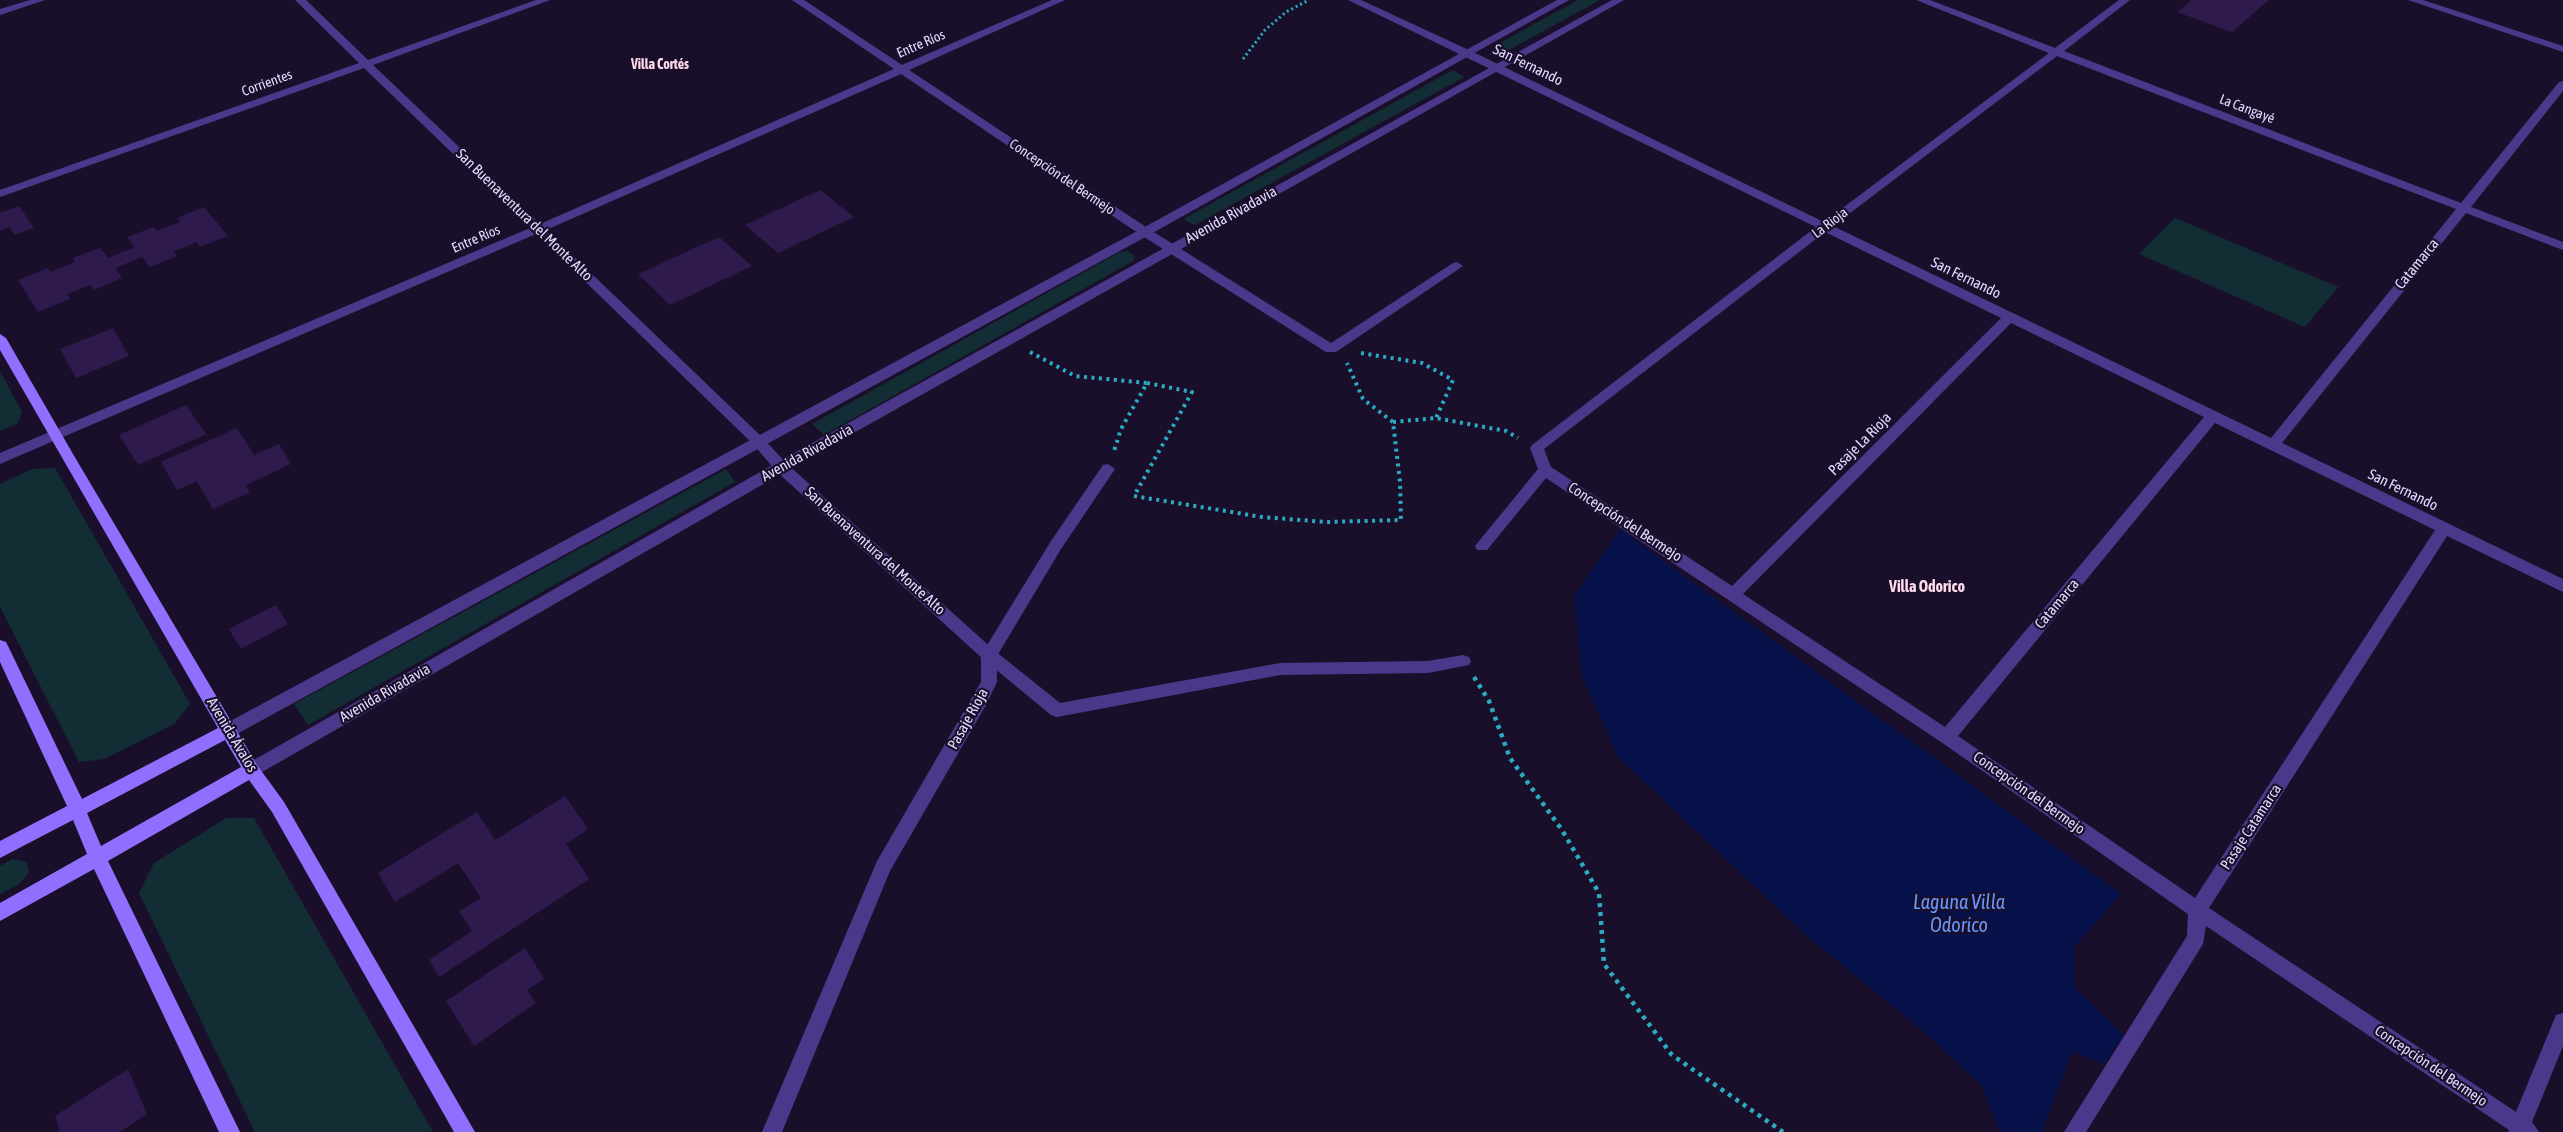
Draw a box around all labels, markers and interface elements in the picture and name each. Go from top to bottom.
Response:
street label: Entre Ríos [894,26,948,62]
street label: San Fernando [1490,40,1566,90]
district label: Villa Cortés [631,57,689,73]
street label: Corrientes [239,66,295,100]
street label: La Cangayé [2217,91,2277,127]
street label: Concepción del Bermejo [1006,136,1118,218]
street label: San Buenaventura del Monte Alto [452,145,596,285]
street label: Avenida Rivadavia [1182,182,1280,248]
street label: La Rioja [1809,204,1851,242]
street label: Entre Ríos [449,221,503,257]
street label: Catamarca [2391,235,2443,293]
street label: San Fernando [1928,253,2004,303]
street label: Pasaje La Rioja [1825,409,1895,479]
street label: Avenida Rivadavia [758,420,856,486]
street label: San Fernando [2365,465,2441,515]
street label: Concepción del Bermejo [1565,478,1685,566]
street label: San Buenaventura del Monte Alto [801,483,949,619]
street label: Catamarca [2031,575,2083,633]
district label: Villa Odorico [1889,577,1965,597]
street label: Avenida Rivadavia [336,660,434,726]
street label: Pasaje Rioja [944,685,992,753]
street label: Avenida Ávalos [203,695,261,775]
street label: Concepción del Bermejo [1970,748,2088,838]
street label: Pasaje Catamarca [2217,781,2285,873]
water label: Laguna Villa Odorico [1913,891,2005,938]
street label: Concepción del Bermejo [2371,1022,2491,1110]

